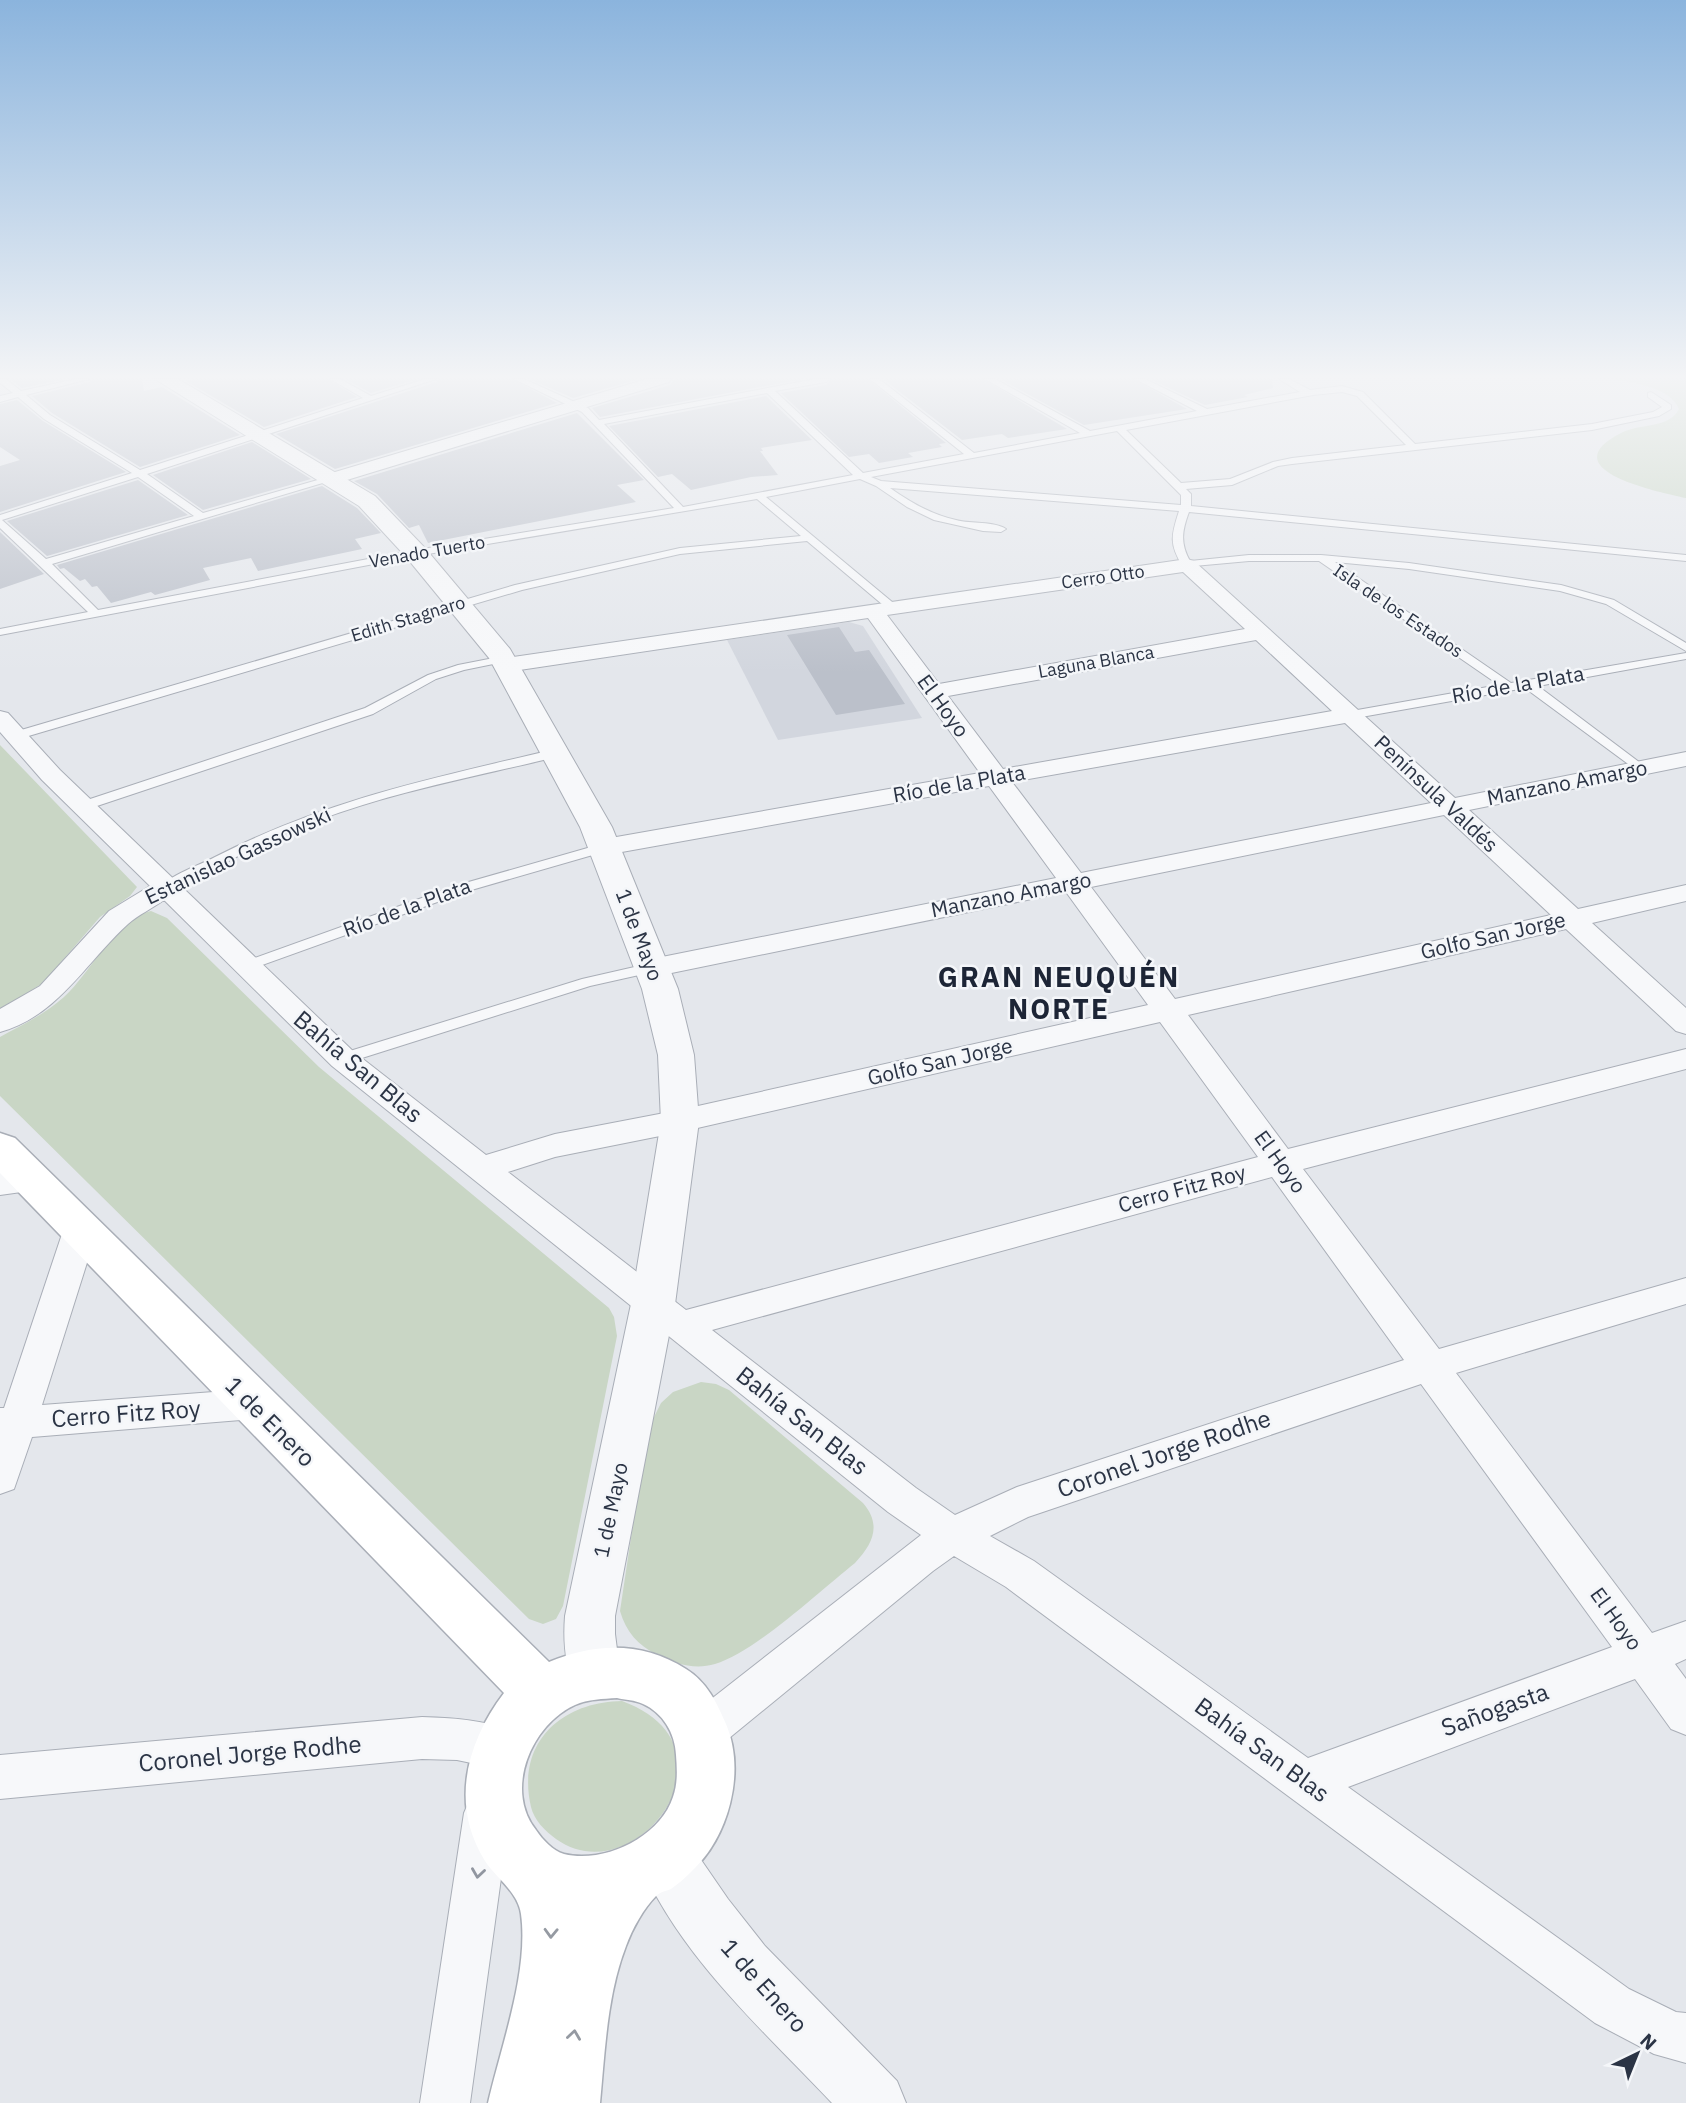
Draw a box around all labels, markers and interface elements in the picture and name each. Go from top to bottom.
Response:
street label: Venado Tuerto [367,530,487,573]
street label: Cerro Otto [1060,559,1146,594]
street label: Isla de los Estados [1329,559,1468,663]
street label: Edith Stagnaro [348,590,468,647]
street label: Laguna Blanca [1036,640,1156,683]
street label: Río de la Plata [1449,659,1586,709]
street label: El Hoyo [911,668,976,743]
street label: Península Valdés [1369,728,1505,858]
street label: Manzano Amargo [1484,753,1649,811]
street label: Río de la Plata [890,758,1027,808]
street label: Estanislao Gassowski [140,800,335,911]
street label: Manzano Amargo [928,865,1093,923]
street label: Río de la Plata [339,871,475,943]
street label: 1 de Mayo [610,885,670,985]
street label: Golfo San Jorge [1418,905,1568,965]
district label: GRAN NEUQUÉN NORTE [938,958,1180,1027]
street label: Bahía San Blas [287,1003,430,1130]
street label: Golfo San Jorge [865,1031,1015,1091]
street label: El Hoyo [1248,1124,1313,1199]
street label: Cerro Fitz Roy [1115,1157,1249,1218]
street label: Bahía San Blas [730,1359,875,1482]
street label: 1 de Enero [218,1369,323,1474]
street label: Cerro Fitz Roy [50,1392,202,1434]
street label: Coronel Jorge Rodhe [1053,1401,1275,1505]
street label: 1 de Mayo [586,1460,634,1560]
street label: El Hoyo [1584,1581,1649,1656]
street label: Sañogasta [1437,1675,1553,1743]
street label: Bahía San Blas [1189,1689,1336,1809]
street label: Coronel Jorge Rodhe [137,1727,363,1779]
one-way arrow [471,1867,486,1879]
one-way arrow [544,1927,559,1938]
street label: 1 de Enero [714,1932,815,2039]
north arrow [1602,2019,1672,2089]
text: N [1635,2028,1662,2055]
one-way arrow [567,2029,582,2041]

